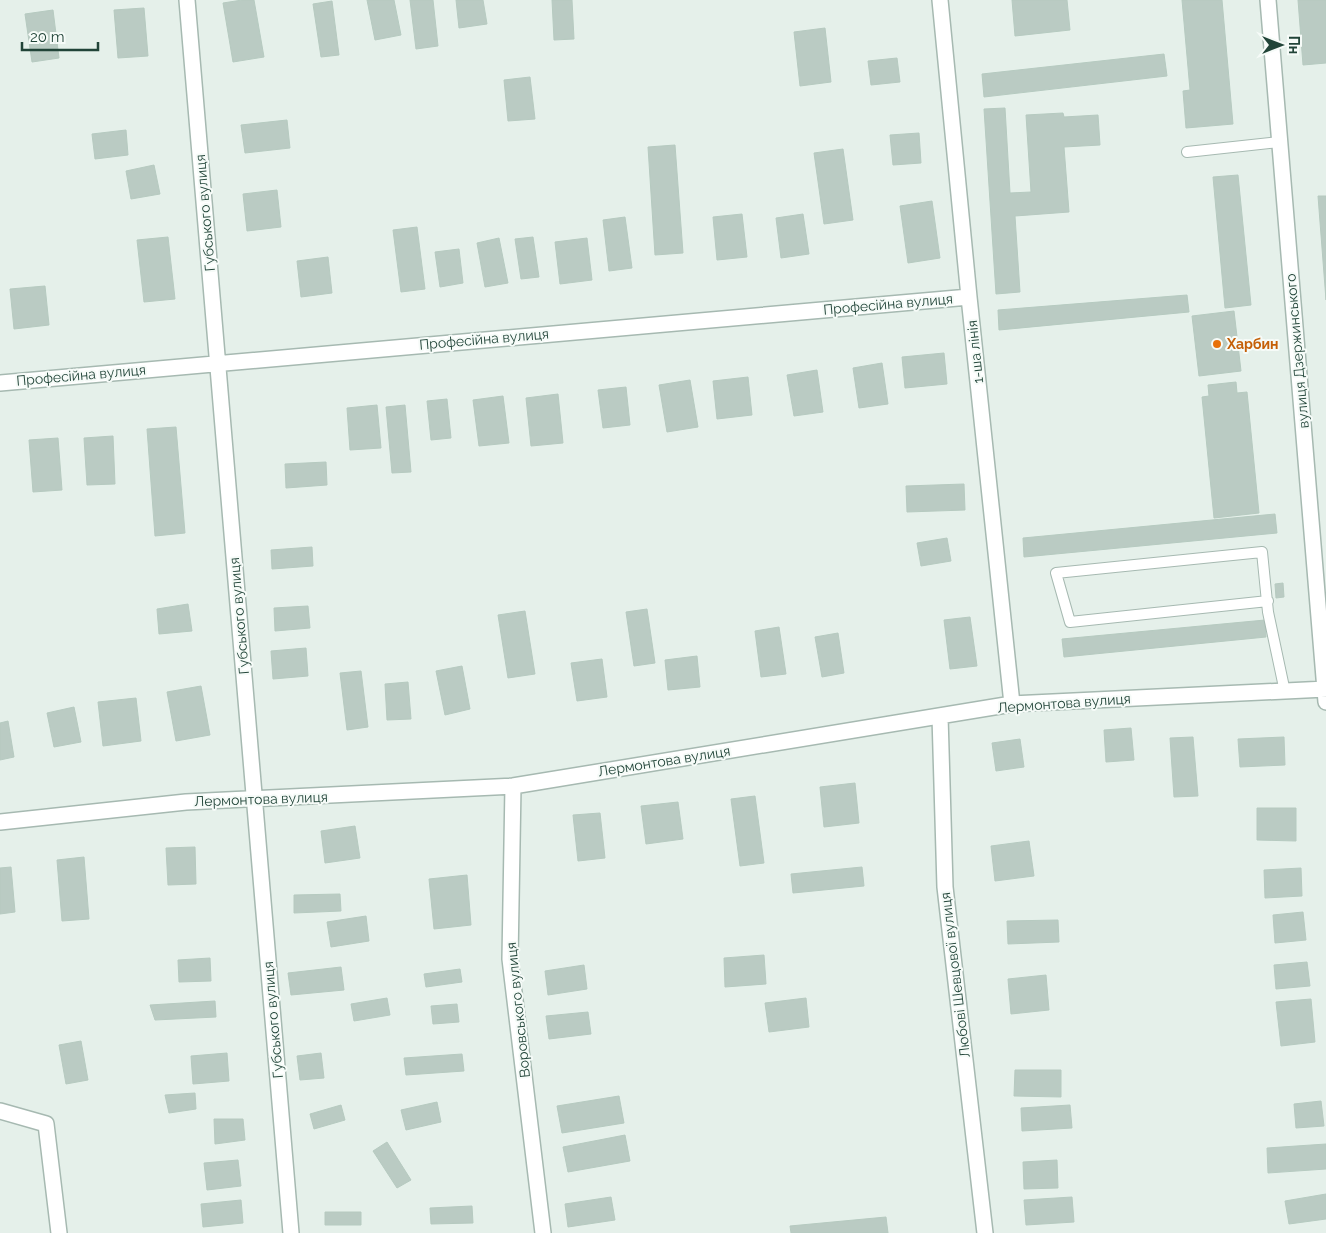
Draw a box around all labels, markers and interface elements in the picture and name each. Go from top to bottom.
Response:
scale bar [22,20,99,52]
north arrow [1256,20,1306,70]
text: 20 m [30,28,65,46]
text: Пн [1286,36,1302,54]
street label: Губського вулиця [192,154,218,272]
street label: вулиця Дзержинського [1282,273,1312,429]
street label: Професійна вулиця [823,290,953,318]
street label: 1-ша лінія [964,320,986,384]
street label: Професійна вулиця [419,325,549,353]
place label: Харбин [1226,336,1279,352]
marker: Харбин [1211,338,1223,350]
street label: Професійна вулиця [16,361,146,389]
street label: Губського вулиця [226,557,252,675]
street label: Лермонтова вулиця [997,690,1131,716]
street label: Лермонтова вулиця [597,743,731,779]
street label: Лермонтова вулиця [194,789,328,809]
street label: Любові Шевцової вулиця [937,891,973,1059]
street label: Воровського вулиця [503,941,533,1079]
street label: Губського вулиця [260,961,286,1079]

